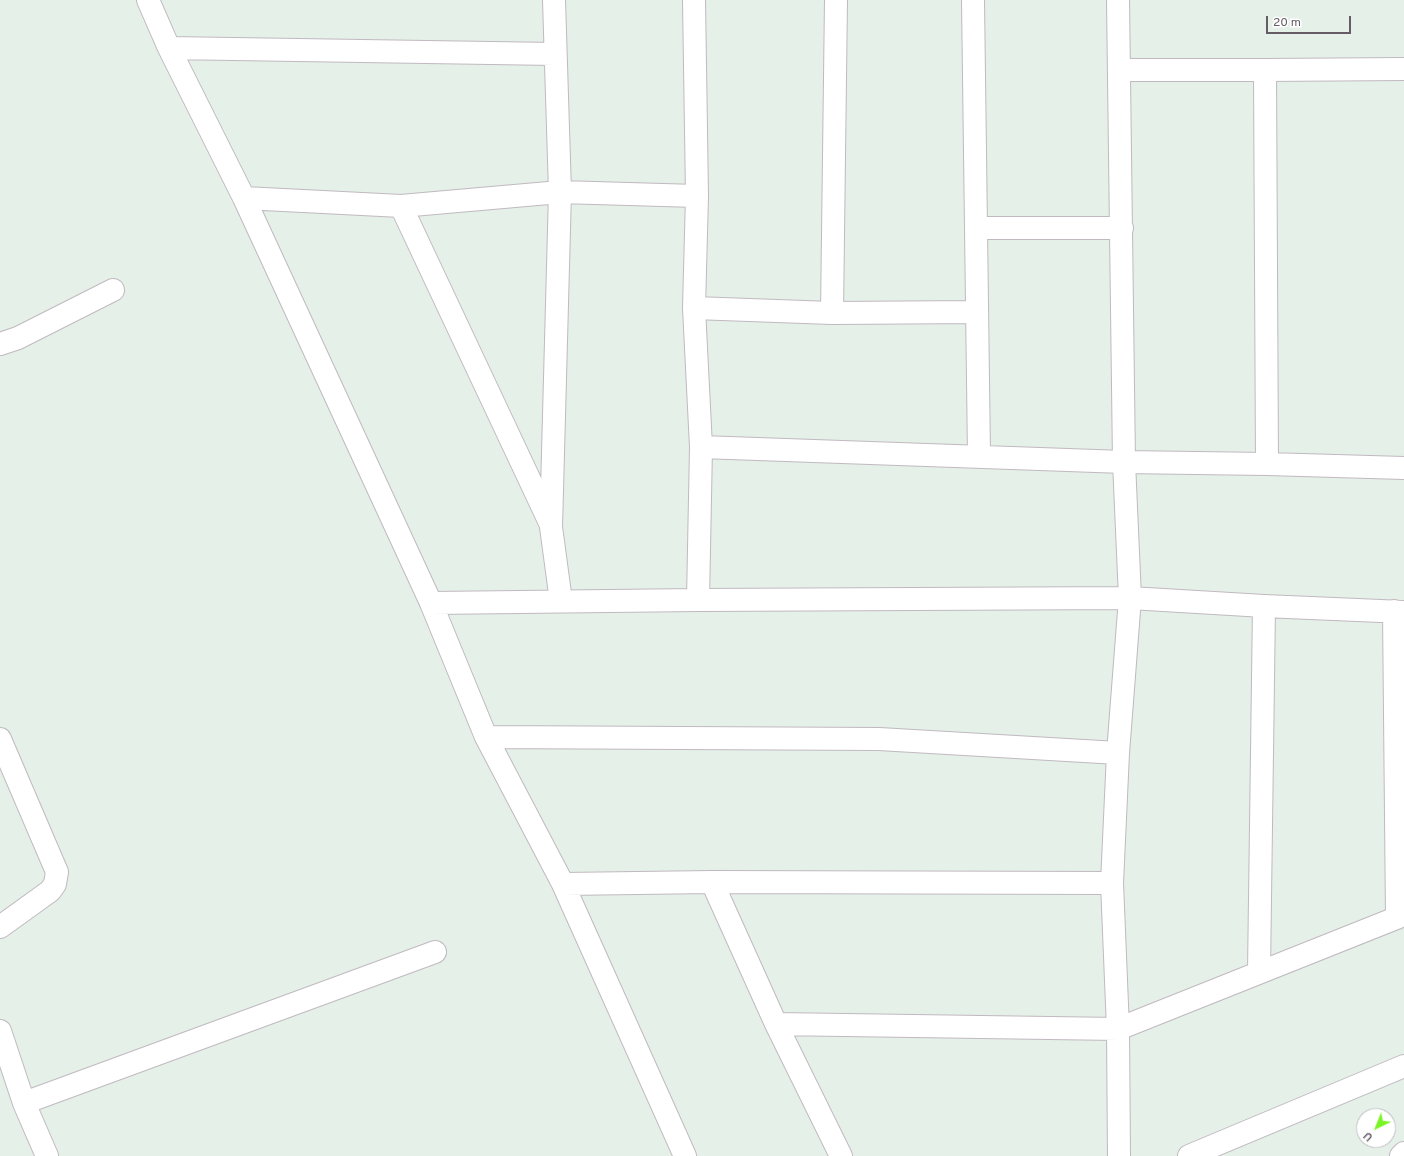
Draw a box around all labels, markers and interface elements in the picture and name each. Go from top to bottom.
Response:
scale bar [1268,8,1353,34]
text: 20 m [1273,15,1301,31]
north arrow [1356,1108,1396,1148]
text: U [1361,1128,1376,1144]

